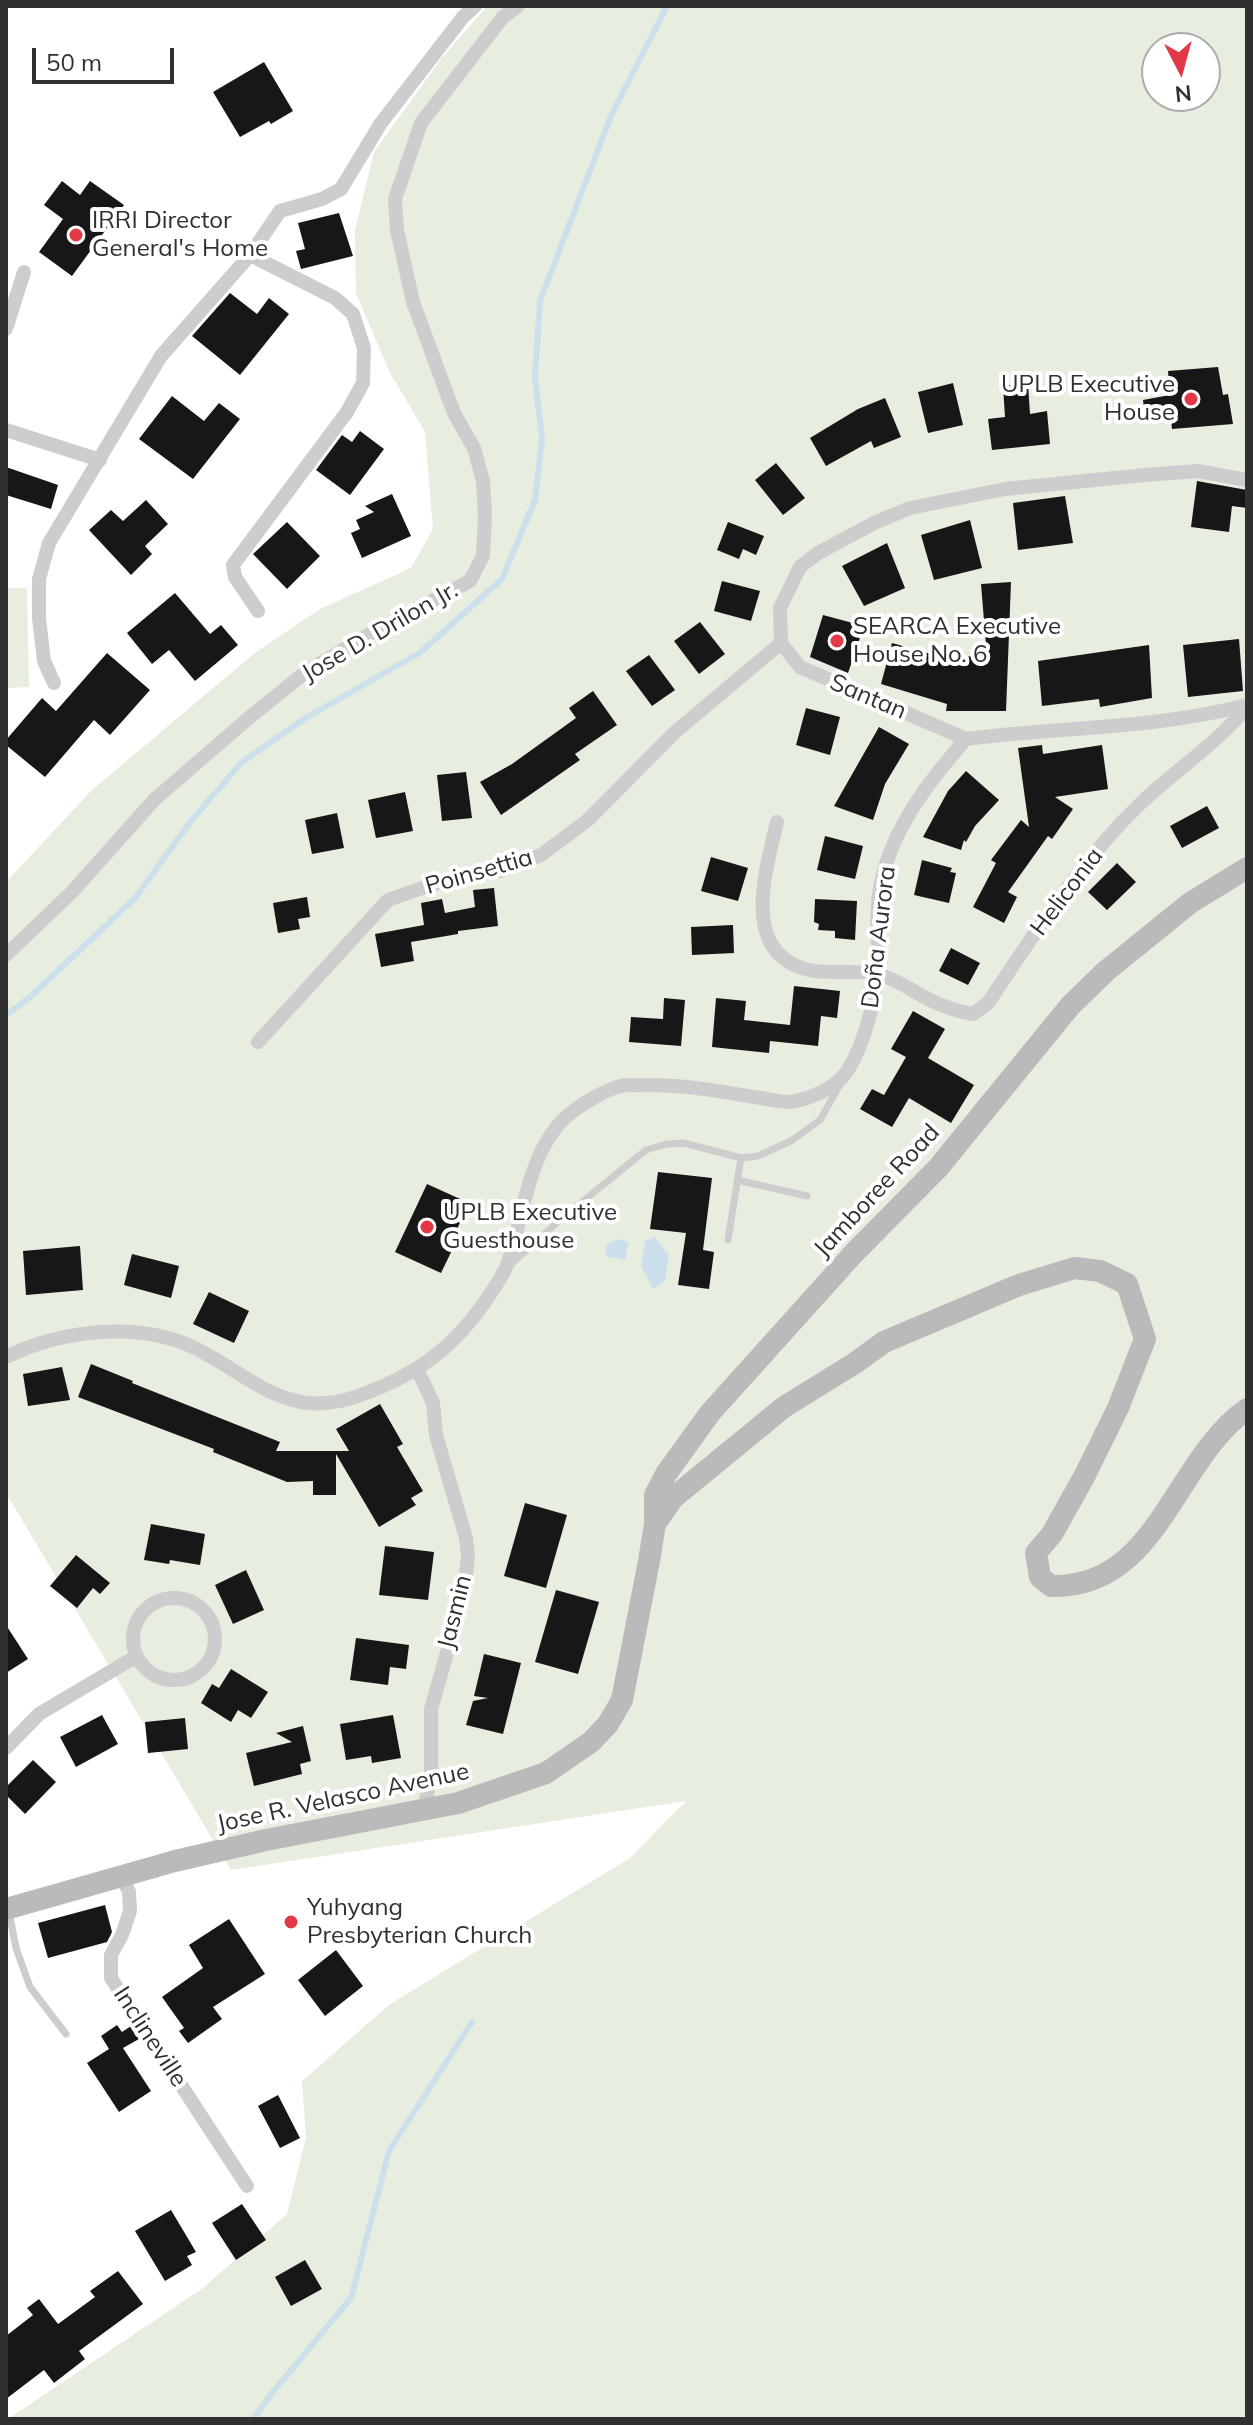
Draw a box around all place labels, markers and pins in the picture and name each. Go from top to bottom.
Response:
place label: IRRI Director General's Home [92,207,268,263]
marker: IRRI Director General's Home [67,226,85,244]
place label: UPLB Executive House [1001,371,1175,427]
marker: UPLB Executive House [1182,390,1200,408]
place label: SEARCA Executive House No. 6 [853,613,1061,669]
marker: SEARCA Executive House No. 6 [828,632,846,650]
place label: UPLB Executive Guesthouse [443,1199,617,1255]
marker: UPLB Executive Guesthouse [418,1218,436,1236]
place label: Yuhyang Presbyterian Church [307,1894,532,1950]
marker: Yuhyang Presbyterian Church [282,1913,300,1931]

